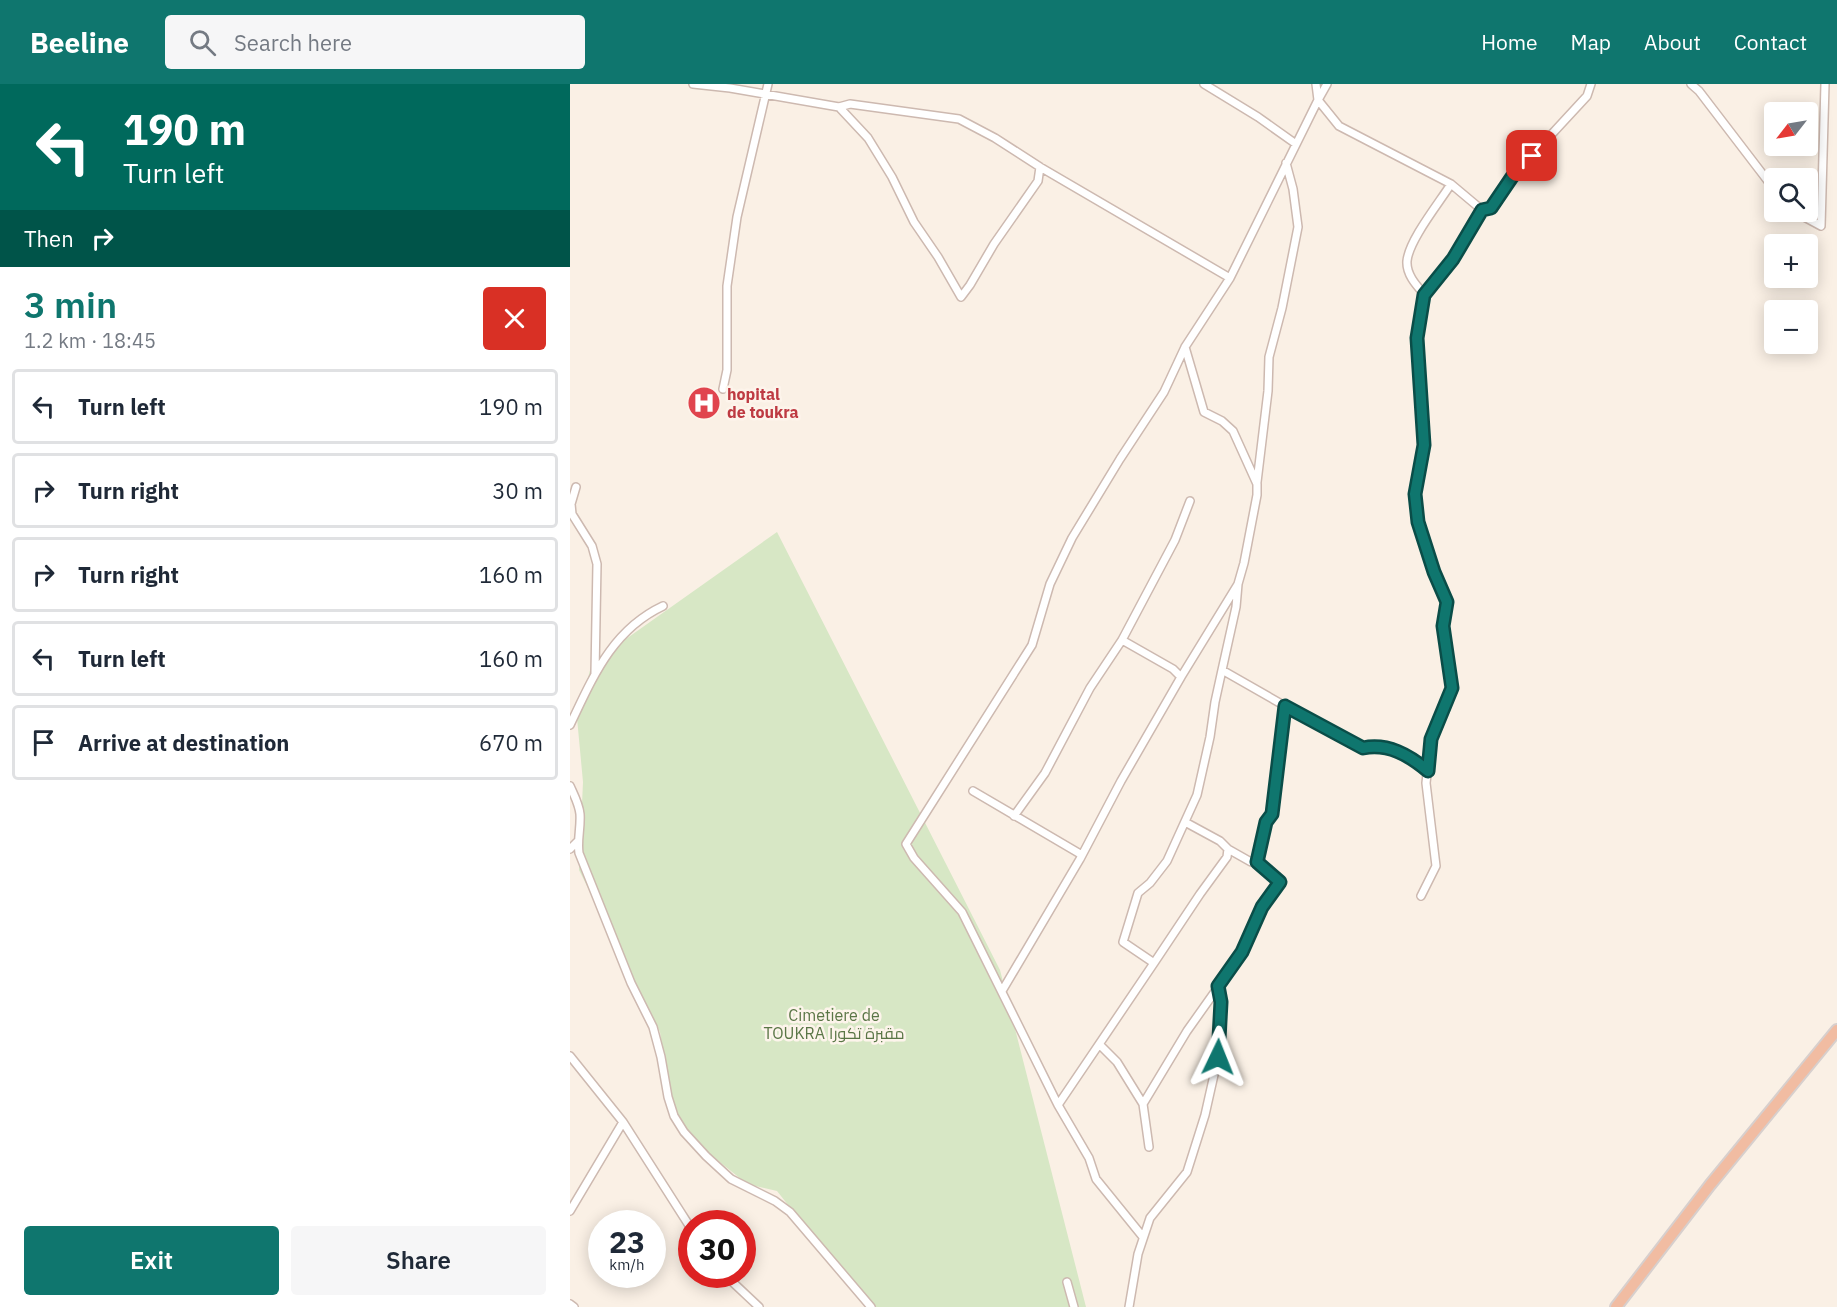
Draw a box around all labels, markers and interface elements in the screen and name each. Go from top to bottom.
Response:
search box [165,15,585,69]
text: Beeline [30,24,129,61]
icon: search [186,26,219,59]
text: Search here [234,28,352,57]
text: Home [1481,28,1538,56]
text: Map [1571,28,1611,56]
text: About [1644,28,1701,56]
text: Contact [1734,28,1807,56]
text: 190 m [123,102,246,157]
north arrow [1764,102,1818,156]
map controls [1764,102,1818,354]
icon: left [24,108,102,186]
pin [1506,130,1557,181]
icon: arrive [1515,139,1548,172]
text: Turn left [123,155,224,190]
button: search [1764,168,1818,222]
icon: right [86,222,119,255]
text: Then [24,224,74,253]
button: + [1764,234,1818,288]
text: 3 min [24,281,117,328]
button: close [483,287,546,350]
button: − [1764,300,1818,354]
text: 1.2 km · 18:45 [24,327,156,354]
place label: hopital de toukra [727,384,799,422]
hospital icon: hopital de toukra [686,385,722,421]
icon: left [27,390,60,423]
text: Turn left [78,392,166,421]
text: 190 m [479,392,543,421]
icon: right [27,474,60,507]
text: Turn right [78,476,179,505]
text: 30 m [492,476,543,505]
icon: right [27,558,60,591]
text: Turn right [78,560,179,589]
text: 160 m [479,560,543,589]
icon: left [27,642,60,675]
text: Turn left [78,644,166,673]
text: 160 m [479,644,543,673]
icon: arrive [27,726,60,759]
text: Arrive at destination [78,728,289,757]
text: 670 m [479,728,543,757]
park label: Cimetiere de TOUKRA مقبرة تكورا [763,1005,905,1043]
position arrow [1186,1025,1250,1089]
speed limit sign: 30 [678,1210,756,1288]
text: 23 [609,1222,645,1261]
button: Exit [24,1226,279,1295]
button: Share [291,1226,546,1295]
text: km/h [609,1255,645,1274]

